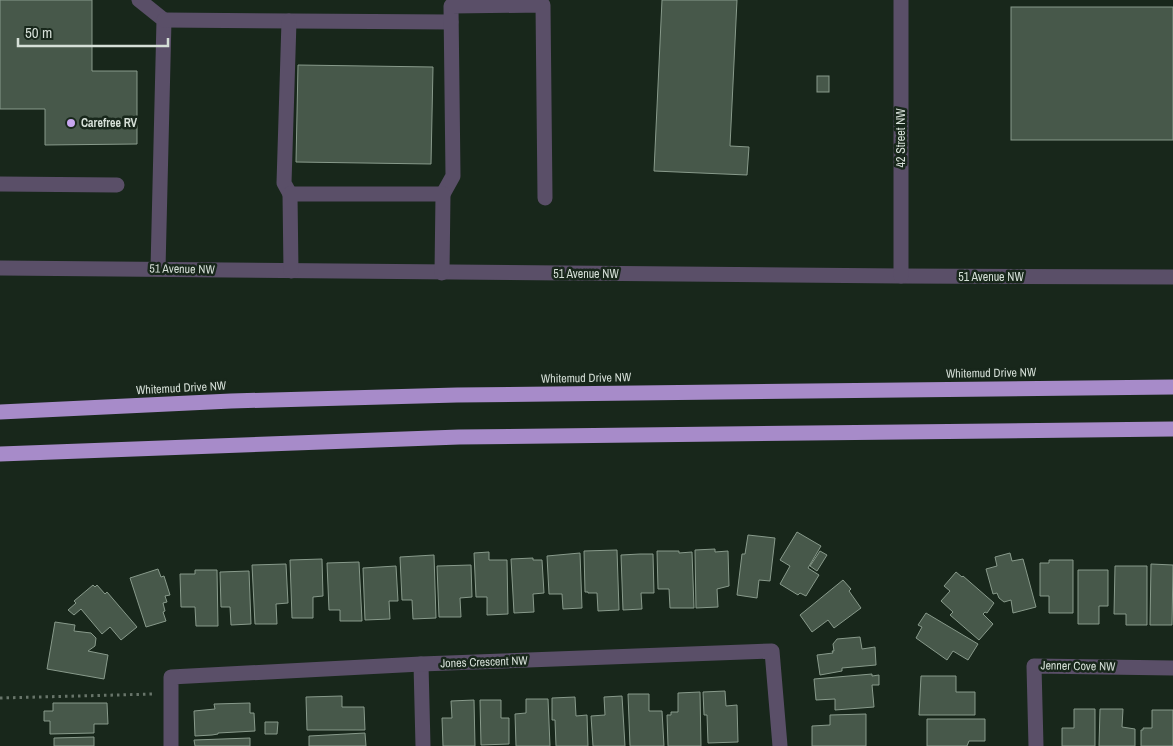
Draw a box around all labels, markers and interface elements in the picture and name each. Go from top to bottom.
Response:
scale bar [18,15,168,47]
text: 50 m [25,22,52,43]
street label: 42 Street NW [893,108,909,168]
place label: Carefree RV [81,115,138,131]
marker: Carefree RV [65,117,77,129]
street label: 51 Avenue NW [149,260,216,278]
street label: 51 Avenue NW [553,266,619,282]
street label: 51 Avenue NW [958,269,1024,285]
street label: Whitemud Drive NW [946,364,1037,382]
street label: Whitemud Drive NW [541,369,632,387]
street label: Whitemud Drive NW [136,378,227,398]
street label: Jones Crescent NW [440,652,529,672]
street label: Jenner Cove NW [1040,657,1116,675]

